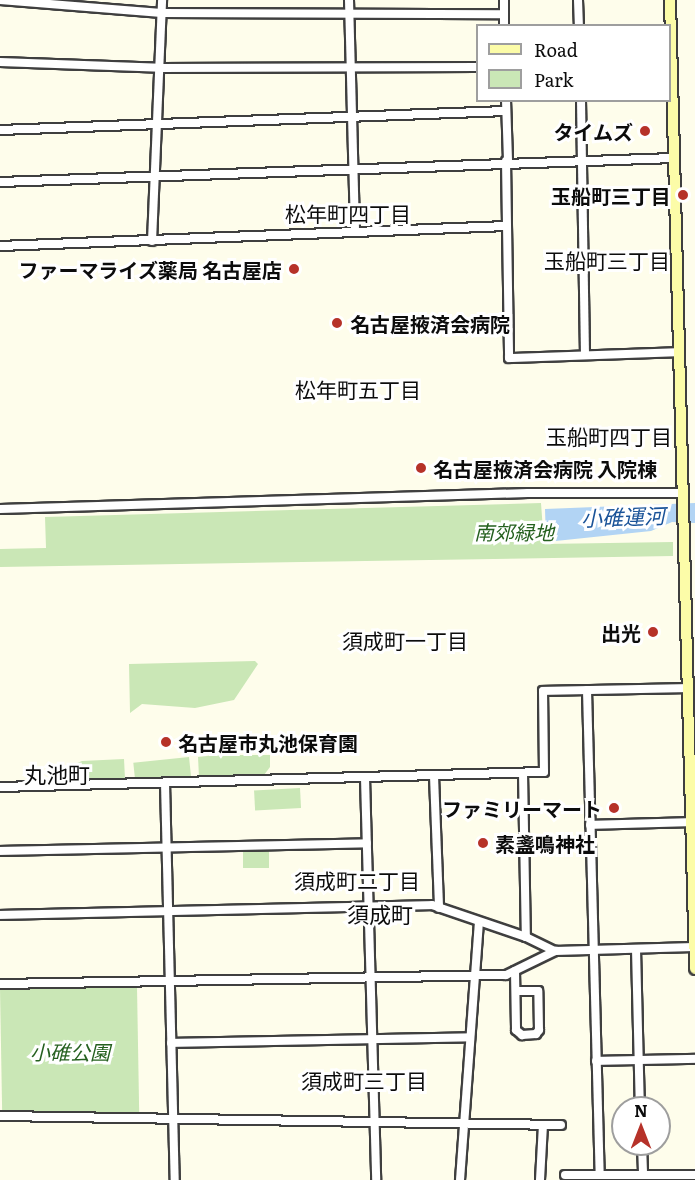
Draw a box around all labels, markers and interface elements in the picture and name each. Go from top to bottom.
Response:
legend [476,24,671,102]
text: Road [534,36,578,63]
text: Park [534,66,573,93]
place label: タイムズ [553,119,633,143]
marker: タイムズ [638,124,652,138]
place label: 玉船町三丁目 [551,183,671,207]
marker: 玉船町三丁目 [676,188,690,202]
district label: 松年町四丁目 [285,200,411,226]
district label: 玉船町三丁目 [544,247,670,273]
place label: ファーマライズ薬局 名古屋店 [18,257,282,281]
marker: ファーマライズ薬局 名古屋店 [287,262,301,276]
place label: 名古屋掖済会病院 [350,311,510,335]
marker: 名古屋掖済会病院 [328,314,346,332]
district label: 松年町五丁目 [295,376,421,402]
district label: 玉船町四丁目 [546,423,672,449]
place label: 名古屋掖済会病院 入院棟 [433,456,657,480]
marker: 名古屋掖済会病院 入院棟 [414,461,428,475]
water label: 小碓運河 [581,502,665,530]
park label: 南郊緑地 [474,519,554,543]
place label: 出光 [601,620,641,644]
marker: 出光 [646,625,660,639]
district label: 須成町一丁目 [342,627,468,653]
place label: 名古屋市丸池保育園 [178,730,358,754]
marker: 名古屋市丸池保育園 [159,735,173,749]
district label: 丸池町 [24,761,90,787]
place label: ファミリーマート [442,796,602,820]
marker: ファミリーマート [607,801,621,815]
place label: 素盞鳴神社 [495,831,595,855]
marker: 素盞鳴神社 [476,836,490,850]
district label: 須成町二丁目 [294,867,420,893]
district label: 須成町 [347,901,413,927]
park label: 小碓公園 [30,1039,110,1063]
district label: 須成町三丁目 [301,1067,427,1093]
north arrow [611,1096,671,1156]
text: N [634,1098,648,1122]

